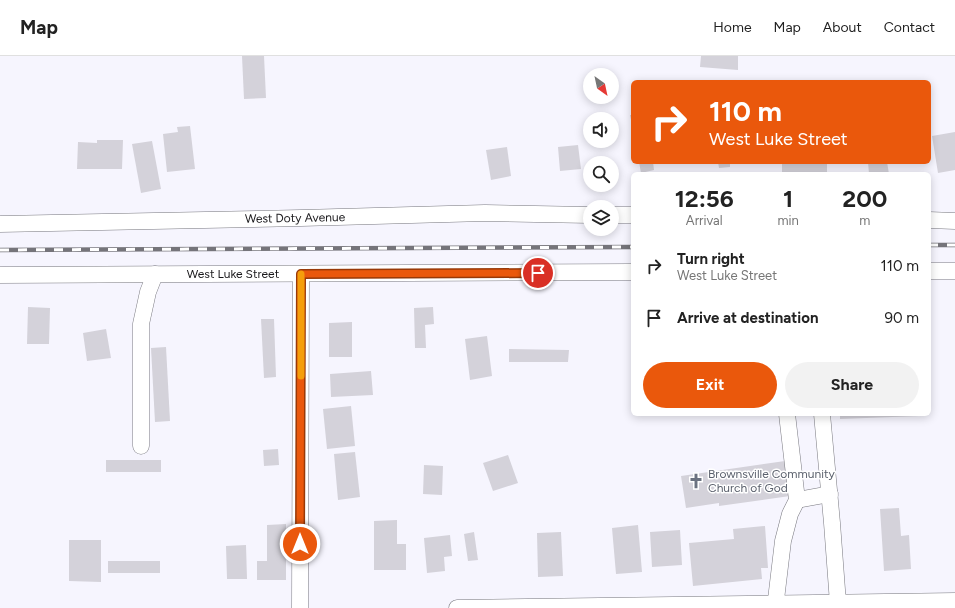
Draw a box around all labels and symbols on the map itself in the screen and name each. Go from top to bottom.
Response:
north arrow [583,68,619,104]
street label: West Doty Avenue [245,210,346,226]
pin [521,256,555,290]
street label: West Luke Street [187,267,280,281]
place label: Brownsville Community Church of God [708,467,835,495]
church icon: Brownsville Community Church of God [687,472,705,490]
position arrow [279,523,321,565]

